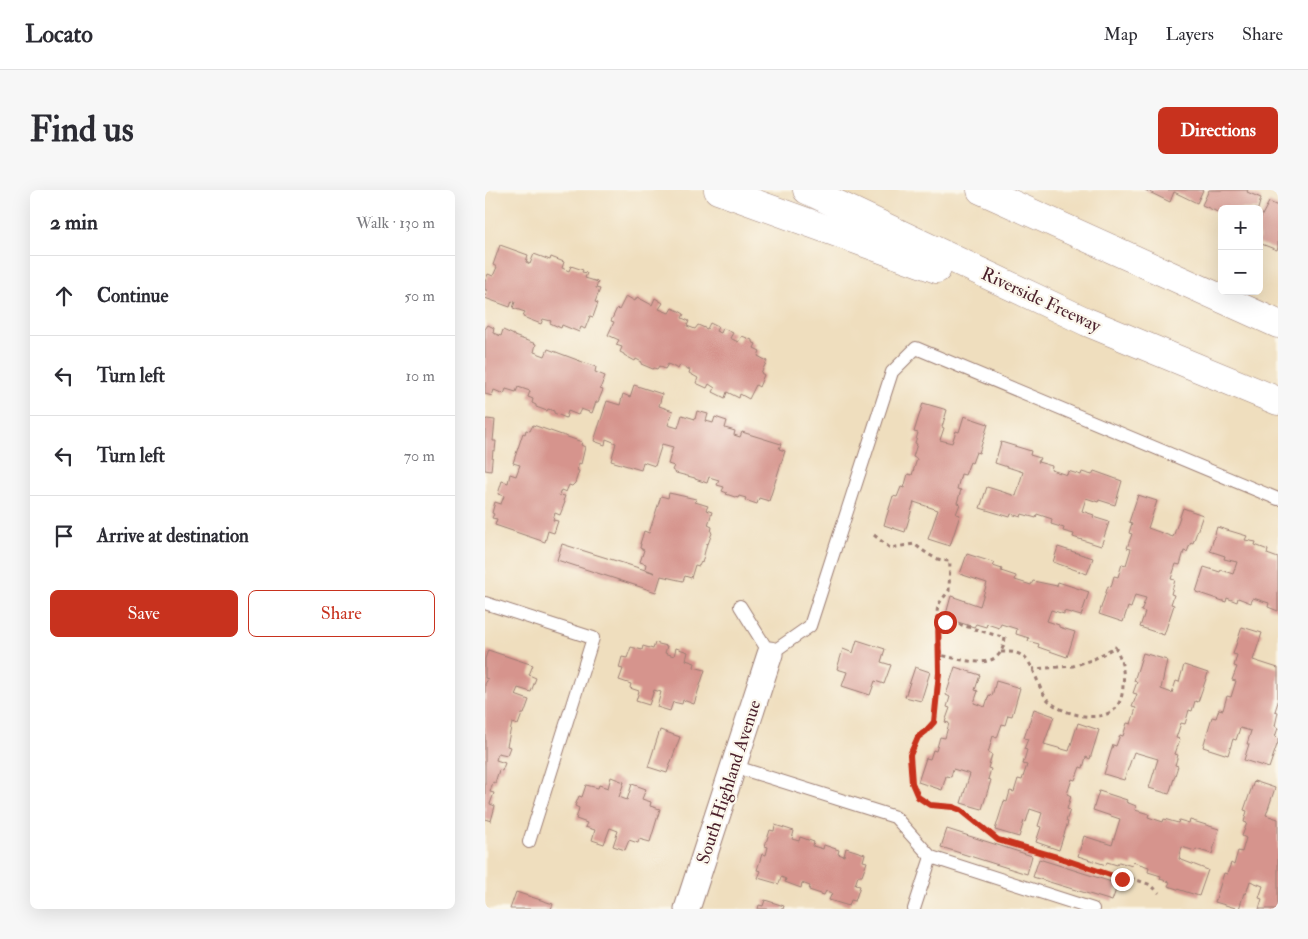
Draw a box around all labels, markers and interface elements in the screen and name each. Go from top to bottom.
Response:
text: Locato [25,19,93,50]
text: Map [1104,23,1138,46]
text: Layers [1166,23,1214,46]
text: Share [1242,23,1283,46]
button: Directions [1158,107,1278,154]
text: Find us [30,108,134,152]
map controls [1218,205,1263,295]
button: + [1218,205,1263,250]
text: 2 min [50,209,98,236]
text: Walk · 130 m [356,213,435,233]
button: − [1218,250,1263,295]
street label: Riverside Freeway [978,262,1105,338]
icon: ahead [50,282,78,310]
text: Continue [97,284,168,308]
text: 50 m [404,286,435,306]
icon: left [50,362,78,390]
text: Turn left [97,364,165,388]
text: 10 m [405,366,435,386]
icon: left [50,442,78,470]
text: Turn left [97,444,165,468]
text: 70 m [404,446,435,466]
icon: arrive [50,522,78,550]
text: Arrive at destination [97,524,249,548]
button: Save [50,590,238,637]
button: Share [248,590,435,637]
route start [934,611,957,634]
street label: South Highland Avenue [692,697,766,867]
route end [1111,868,1134,891]

